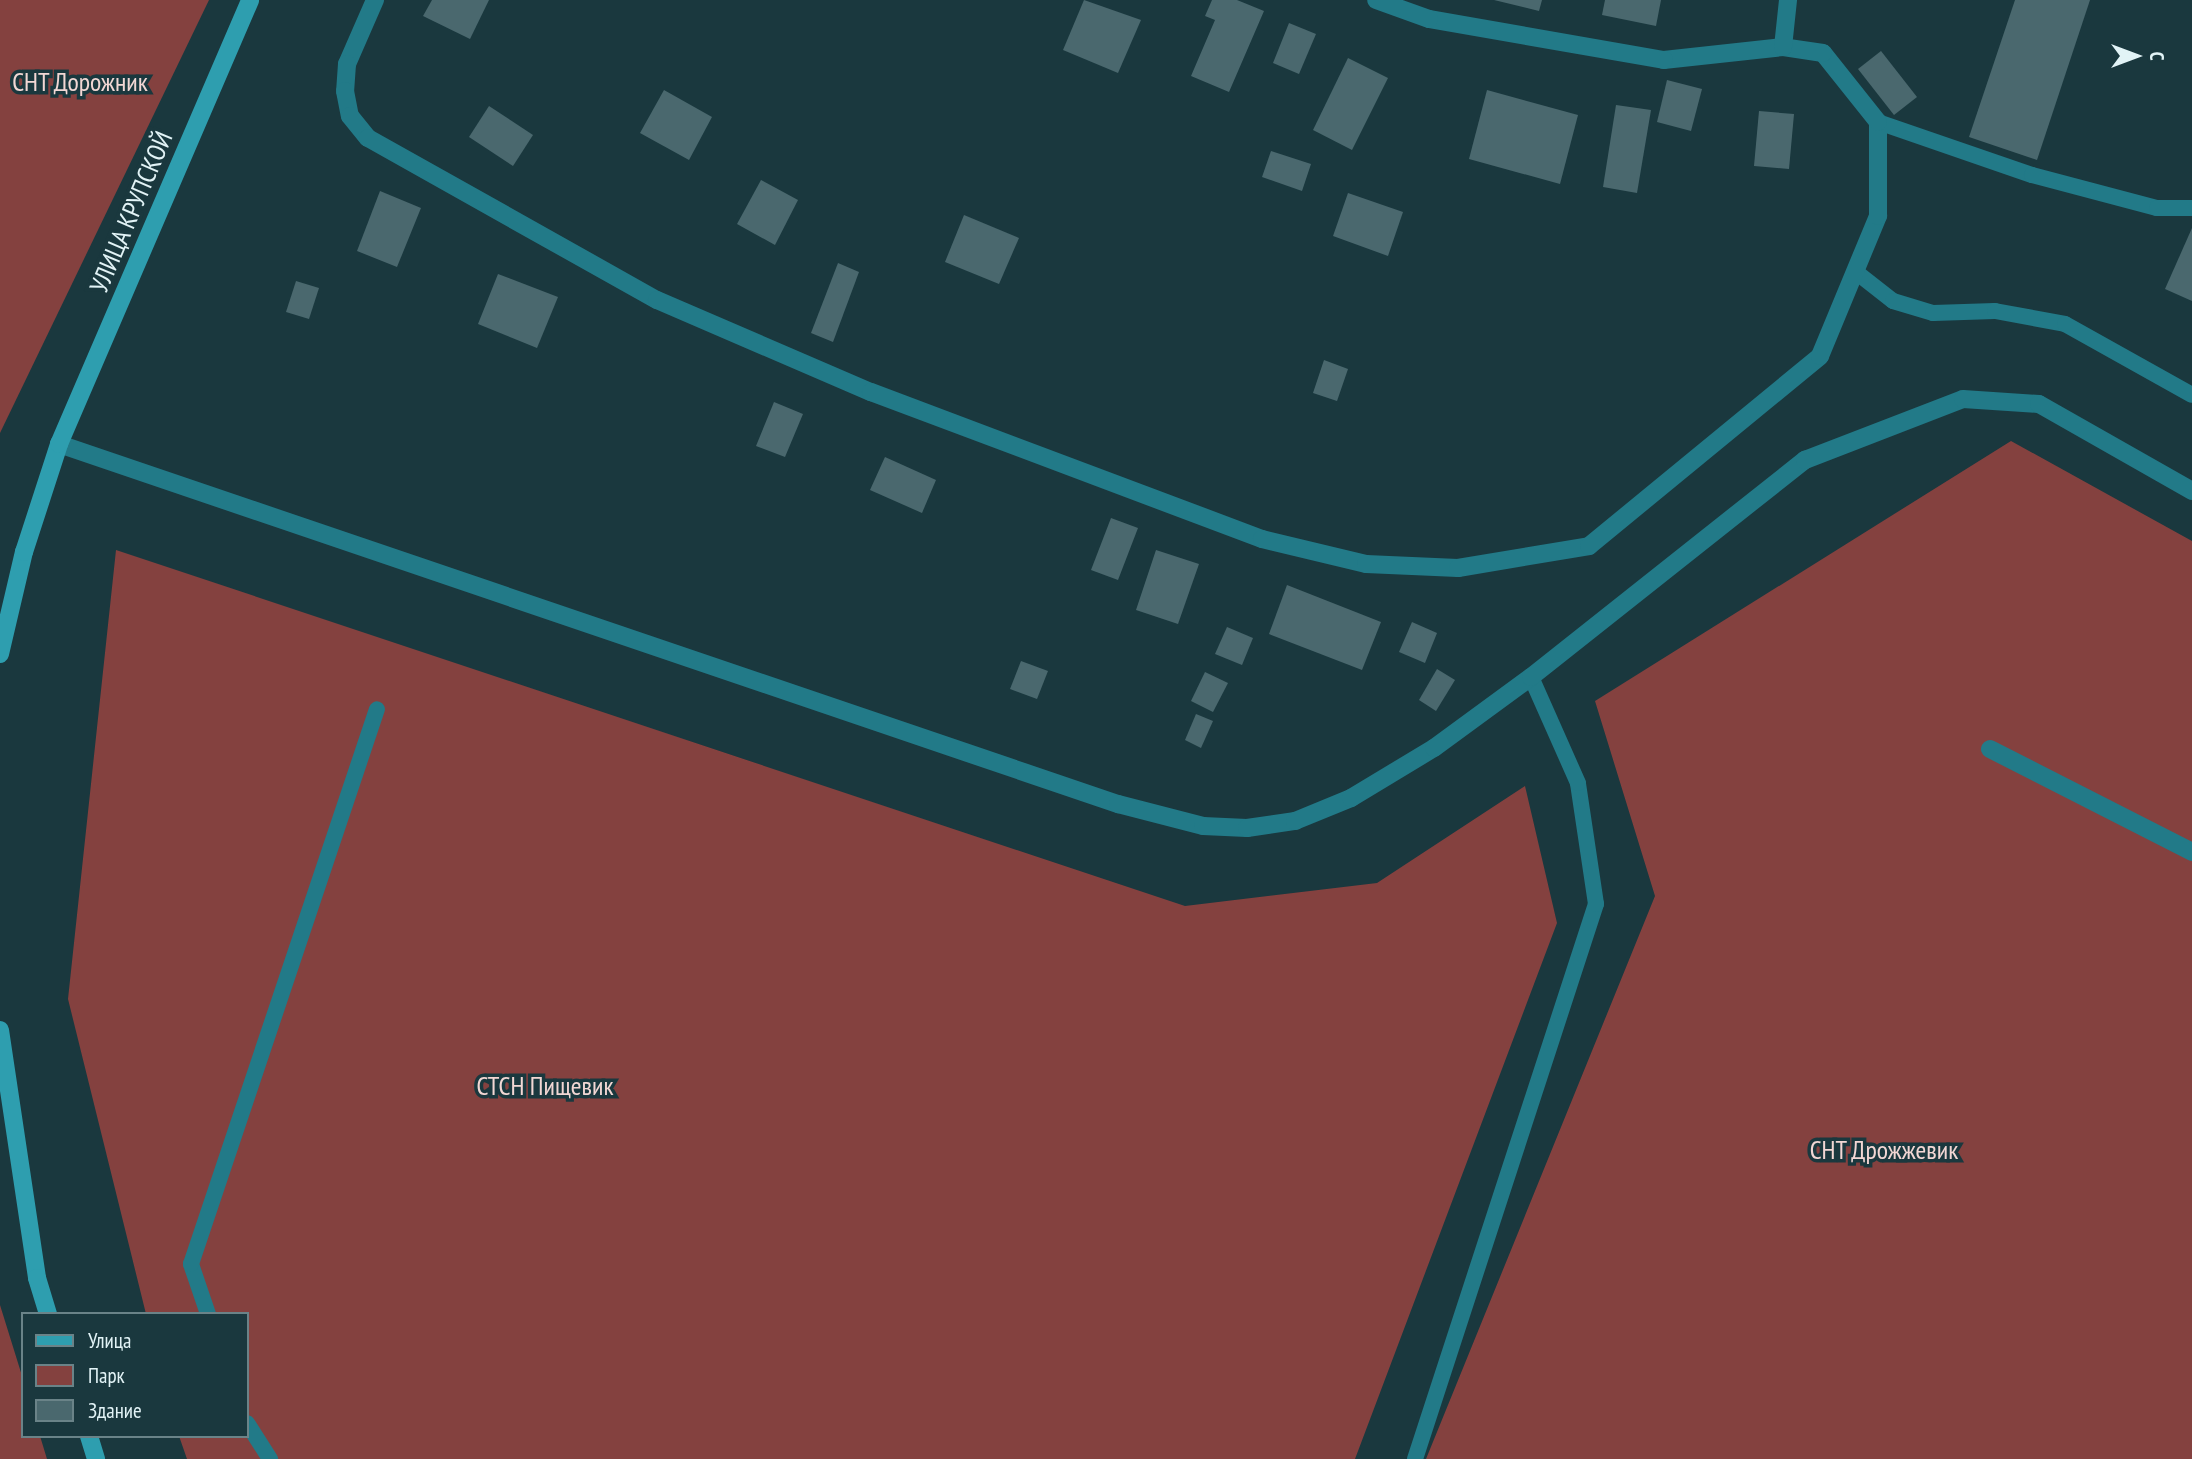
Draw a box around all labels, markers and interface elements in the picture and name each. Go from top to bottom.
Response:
north arrow [2101,21,2171,91]
text: С [2145,52,2169,60]
park label: СНТ Дорожник [12,66,148,98]
street label: УЛИЦА КРУПСКОЙ [83,126,179,298]
park label: СТСН Пищевик [477,1070,613,1102]
park label: СНТ Дрожжевик [1809,1134,1959,1166]
legend [21,1312,248,1438]
text: Улица [88,1327,131,1354]
text: Парк [88,1362,125,1389]
text: Здание [88,1397,142,1424]

